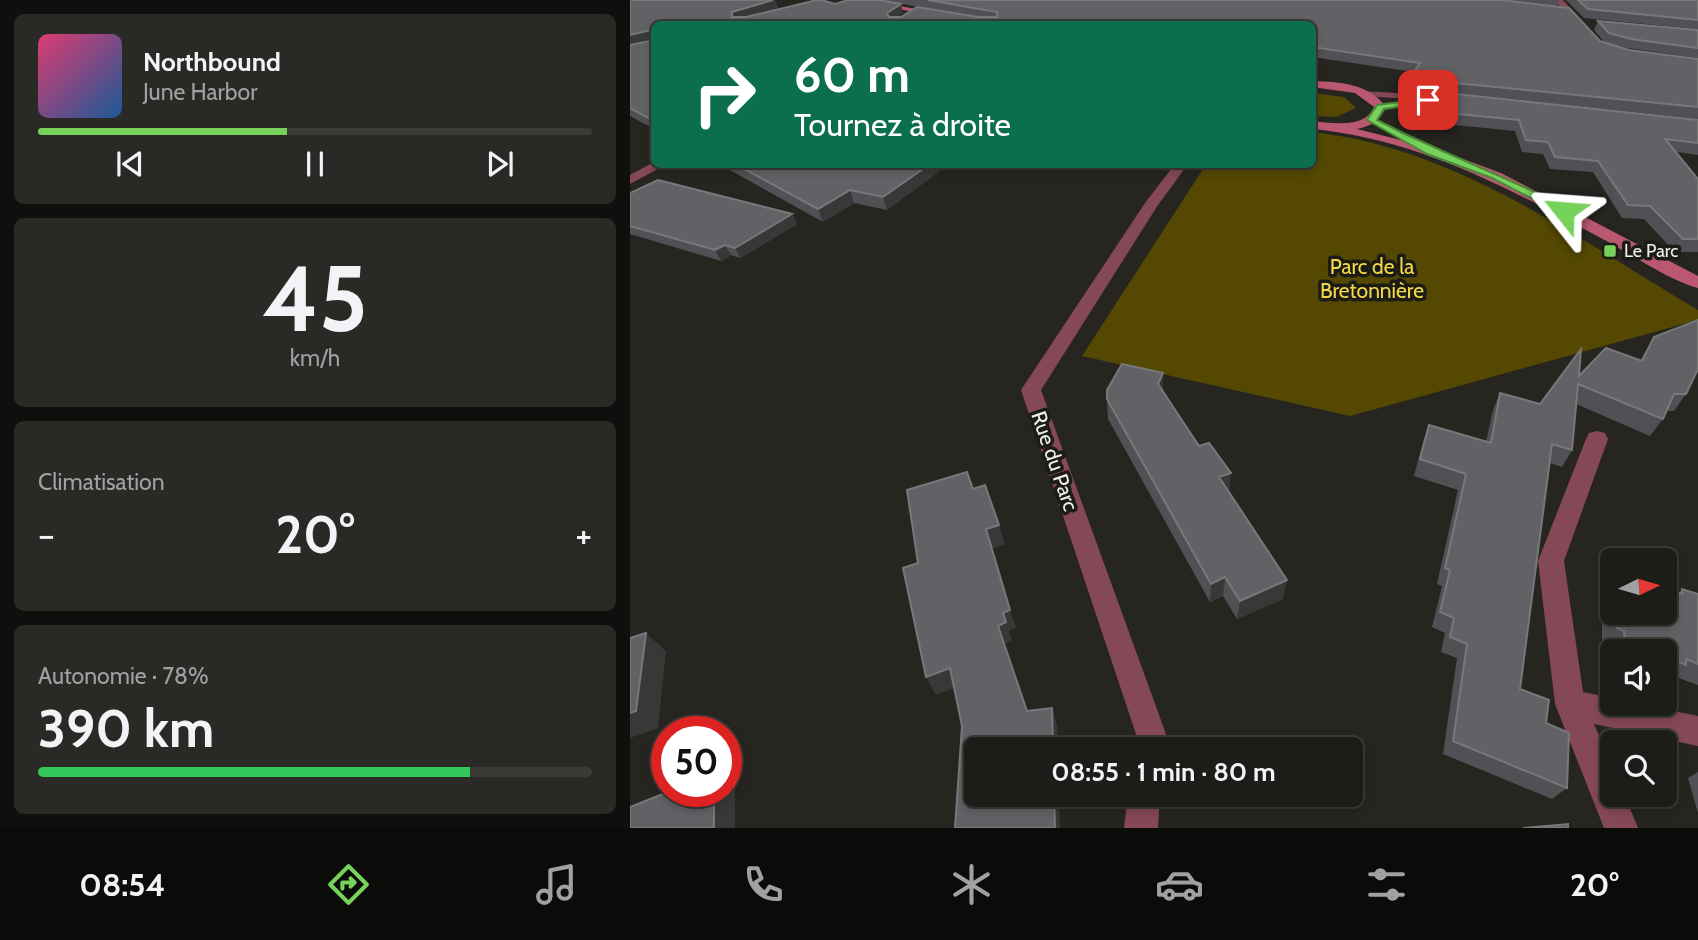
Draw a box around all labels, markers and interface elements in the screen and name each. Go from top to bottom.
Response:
text: 60 m [794,45,910,104]
text: Northbound [143,46,281,78]
icon: right [679,49,770,140]
pin [1398,70,1458,130]
text: June Harbor [143,78,257,106]
icon: arrive [1409,81,1447,119]
text: Tournez à droite [794,105,1011,144]
icon: previous [111,145,149,183]
icon: pause [296,145,334,183]
icon: next [481,145,519,183]
position arrow [1527,174,1601,248]
place label: Le Parc [1624,240,1678,262]
text: 45 [262,243,368,354]
marker: Le Parc [1602,243,1618,259]
park label: Parc de la Bretonnière [1320,254,1424,303]
text: km/h [290,344,340,372]
street label: Rue du Parc [1026,408,1084,514]
text: Climatisation [38,468,165,496]
text: 20° [275,503,355,566]
text: − [38,511,55,558]
text: + [575,511,592,558]
north arrow [1600,548,1676,625]
map controls [1600,548,1677,807]
button: sound [1600,639,1677,716]
text: Autonomie · 78% [38,662,209,690]
text: 390 km [38,697,214,760]
speed limit sign: 50 [651,716,742,807]
button: search [1600,730,1677,807]
text: 08:55 · 1 min · 80 m [1051,756,1276,788]
icon: directions [324,860,373,909]
icon: music [532,860,581,909]
icon: phone [739,860,788,909]
icon: climate [947,860,996,909]
icon: car [1155,860,1204,909]
icon: filters [1362,860,1411,909]
text: 08:54 [79,865,165,904]
text: 20° [1570,865,1619,904]

